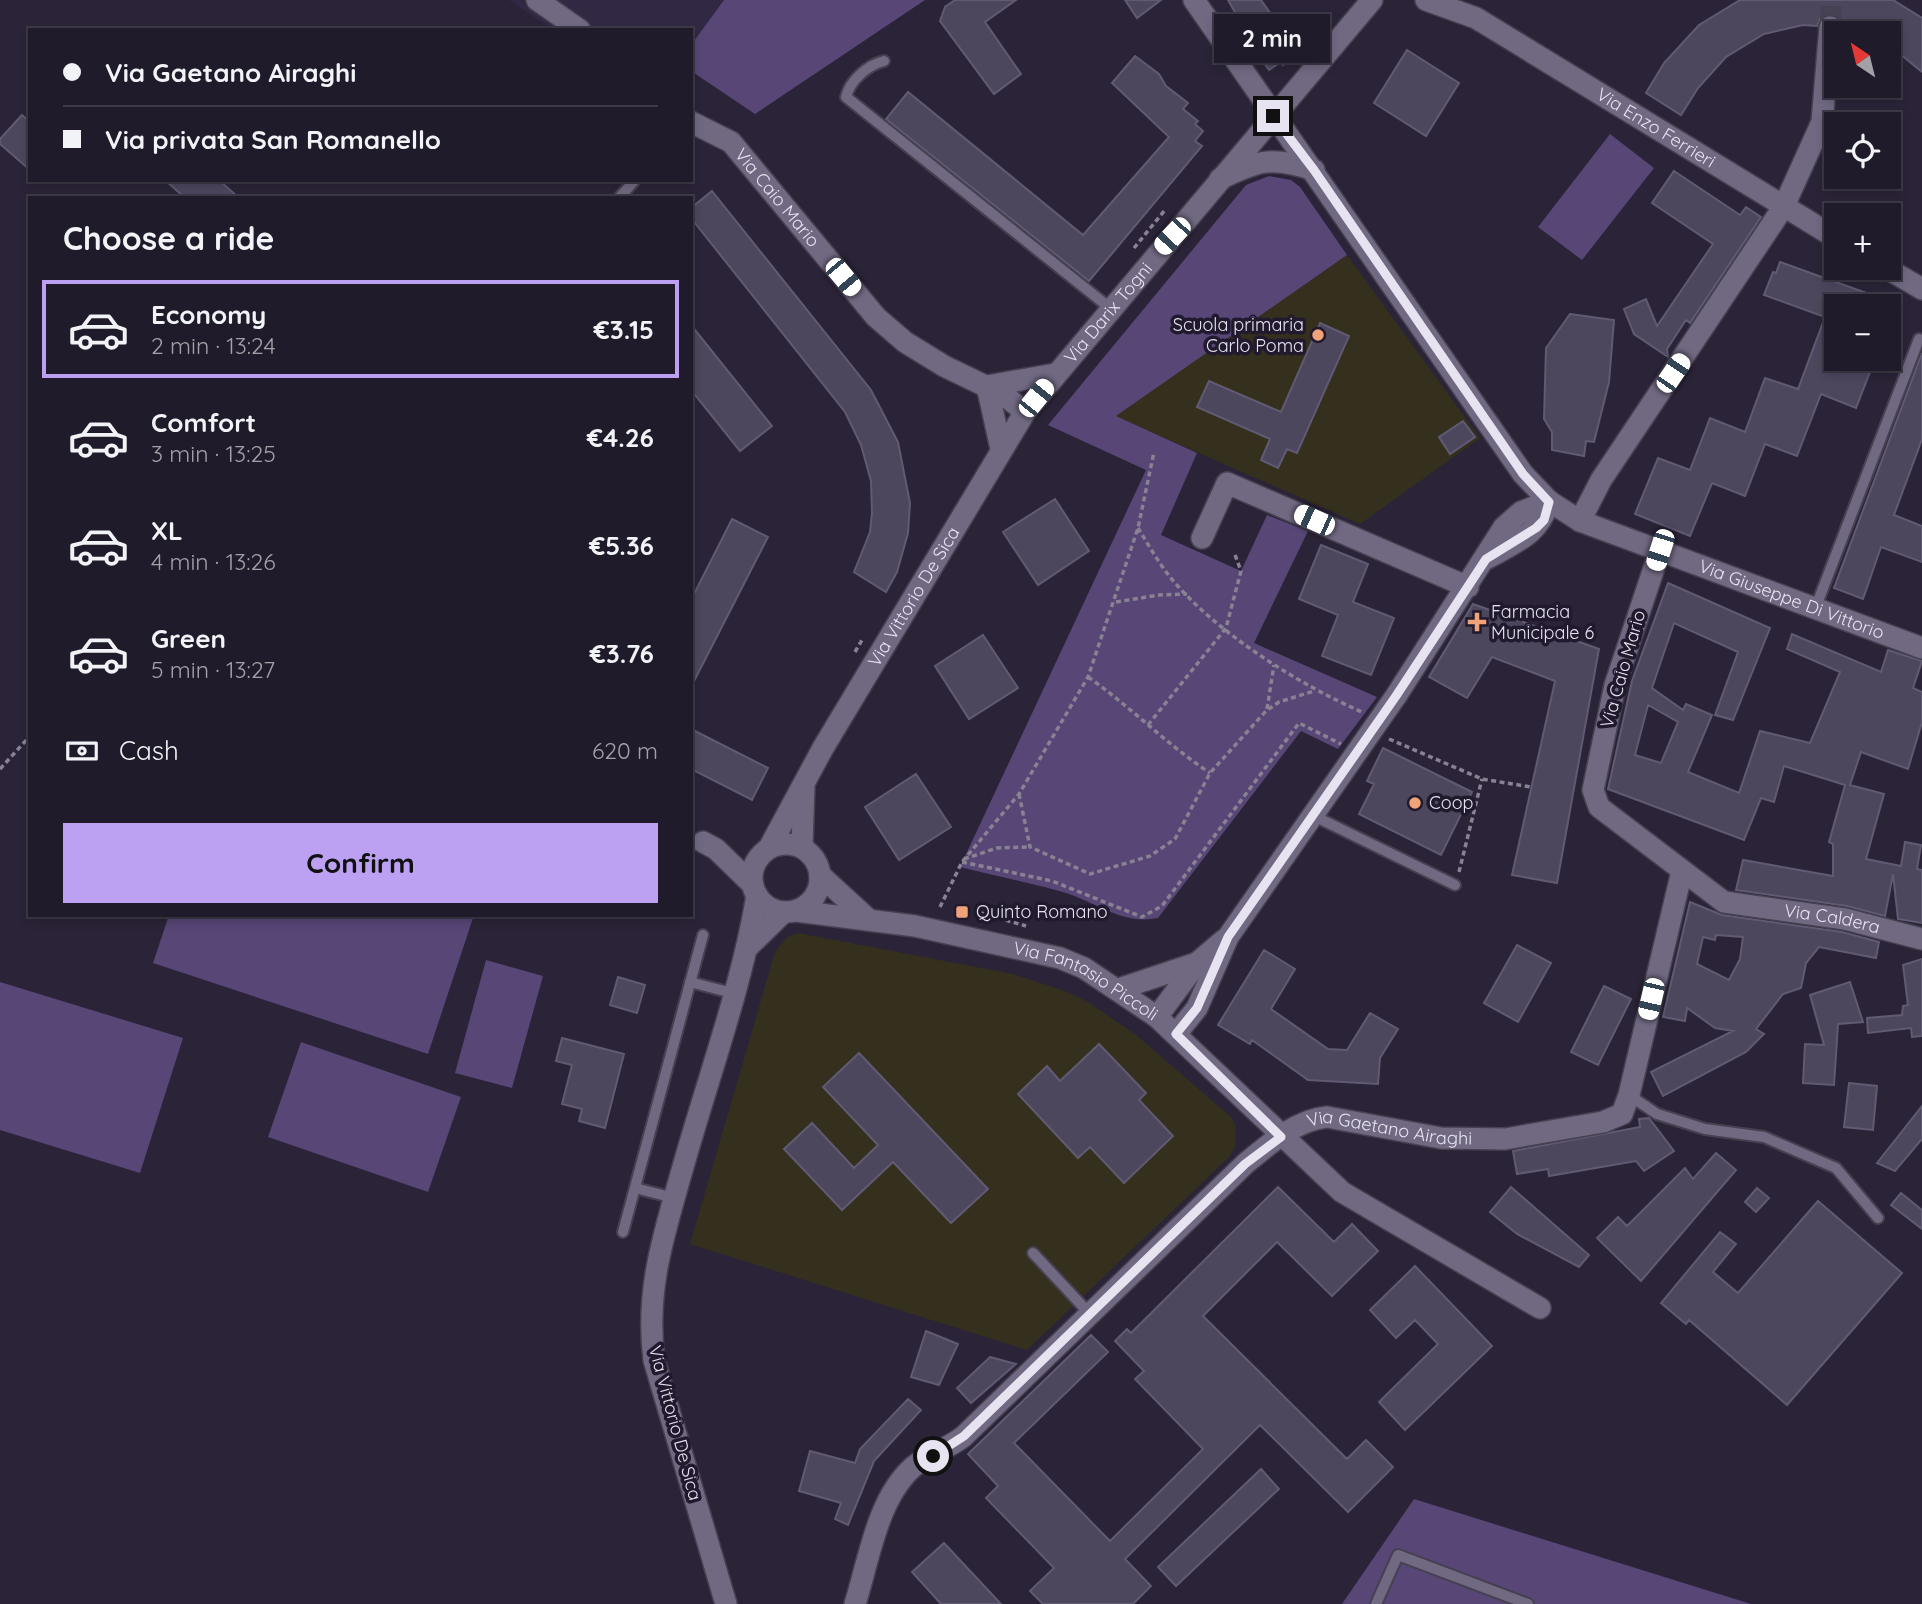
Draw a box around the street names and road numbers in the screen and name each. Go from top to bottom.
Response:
street label: Via Enzo Ferrieri [1592,82,1720,173]
street label: Via Caio Mario [730,143,825,251]
street label: Via Darix Togni [1059,258,1157,368]
street label: Via Vittorio De Sica [862,522,964,671]
street label: Via Giuseppe Di Vittorio [1696,554,1888,644]
street label: Via Caio Mario [1595,607,1650,730]
street label: Via Caldera [1783,899,1883,939]
street label: Via Fantasio Piccoli [1011,936,1163,1025]
street label: Via Gaetano Airaghi [1304,1104,1472,1149]
street label: Via Vittorio De Sica [644,1343,707,1503]

